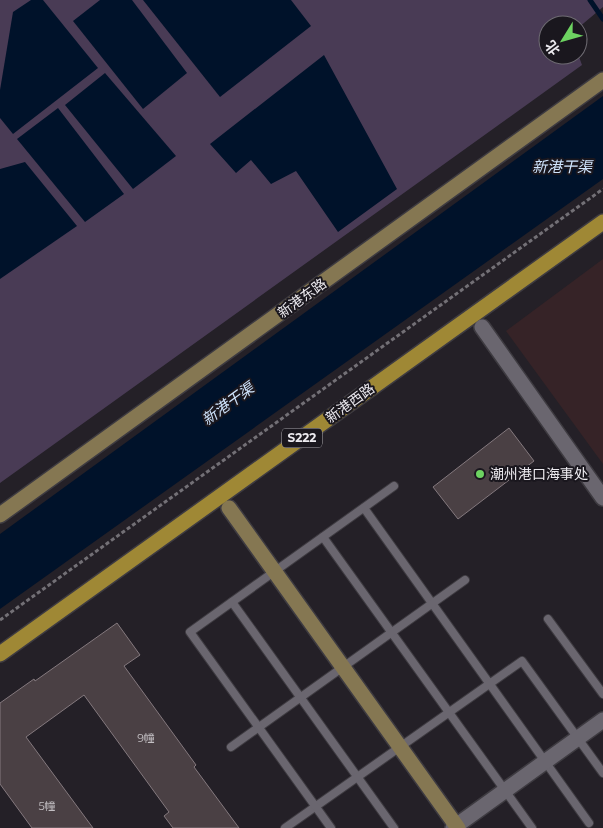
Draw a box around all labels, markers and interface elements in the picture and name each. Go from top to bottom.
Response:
north arrow [538,15,588,65]
text: 北 [541,37,564,59]
water label: 新港干渠 [532,157,594,176]
street label: 新港东路 [274,274,330,322]
water label: 新港干渠 [198,377,259,429]
street label: 新港西路 [322,379,378,427]
road number: S222 [282,428,322,448]
place label: 潮州港口海事处 [490,465,588,483]
marker: 潮州港口海事处 [474,468,486,480]
house number: 9幢 [137,731,155,745]
house number: 5幢 [38,799,56,813]

